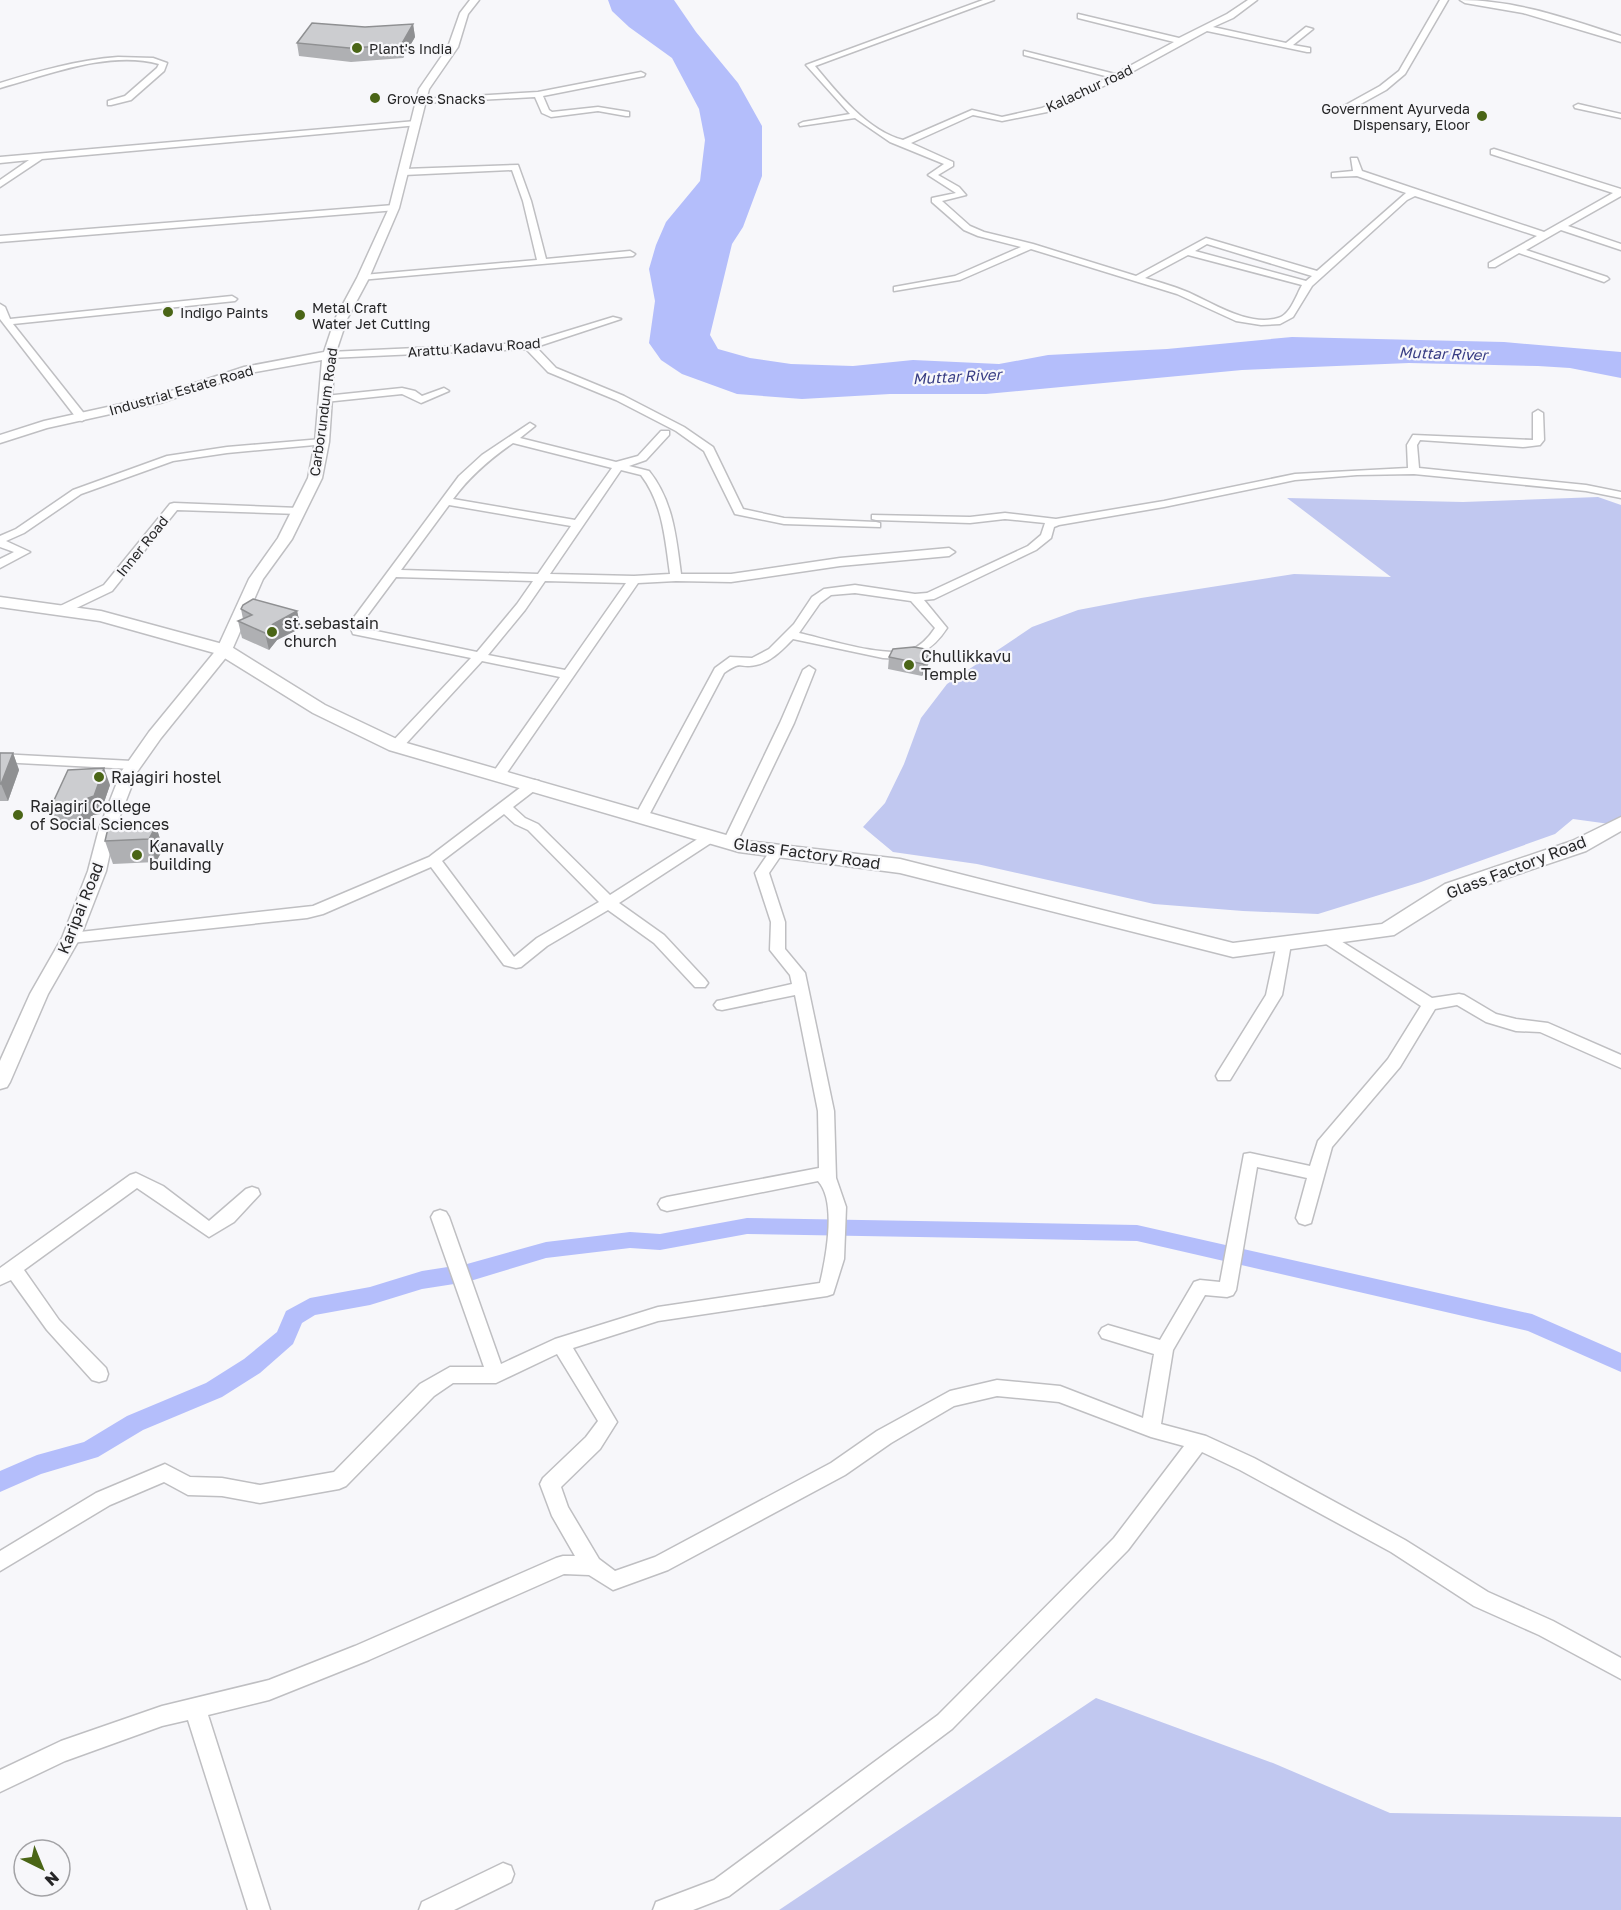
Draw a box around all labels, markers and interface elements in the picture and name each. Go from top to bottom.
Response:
place label: Plant's India [369,40,452,57]
marker: Plant's India [350,41,364,55]
street label: Kalachur road [1043,60,1135,116]
place label: Groves Snacks [387,90,485,107]
marker: Groves Snacks [368,91,382,105]
place label: Government Ayurveda Dispensary, Eloor [1321,100,1471,133]
marker: Government Ayurveda Dispensary, Eloor [1475,109,1489,123]
place label: Metal Craft Water Jet Cutting [312,299,430,332]
place label: Indigo Paints [180,304,268,321]
marker: Indigo Paints [161,305,175,319]
marker: Metal Craft Water Jet Cutting [293,308,307,322]
street label: Arattu Kadavu Road [407,334,541,360]
water label: Muttar River [1398,342,1490,364]
street label: Carborundum Road [306,347,340,477]
street label: Industrial Estate Road [107,361,255,419]
water label: Muttar River [912,365,1004,387]
street label: Inner Road [112,512,172,580]
place label: st.sebastain church [284,613,379,651]
marker: st.sebastain church [265,625,279,639]
place label: Chullikkavu Temple [921,646,1011,684]
marker: Chullikkavu Temple [902,658,916,672]
place label: Rajagiri hostel [111,767,221,787]
marker: Rajagiri hostel [92,770,106,784]
place label: Rajagiri College of Social Sciences [30,796,169,834]
marker: Rajagiri College of Social Sciences [11,808,25,822]
street label: Glass Factory Road [1443,831,1589,903]
street label: Glass Factory Road [732,833,882,873]
place label: Kanavally building [149,836,224,874]
marker: Kanavally building [130,848,144,862]
street label: Karipai Road [53,859,107,957]
north arrow [12,1838,72,1898]
text: N [41,1868,64,1890]

